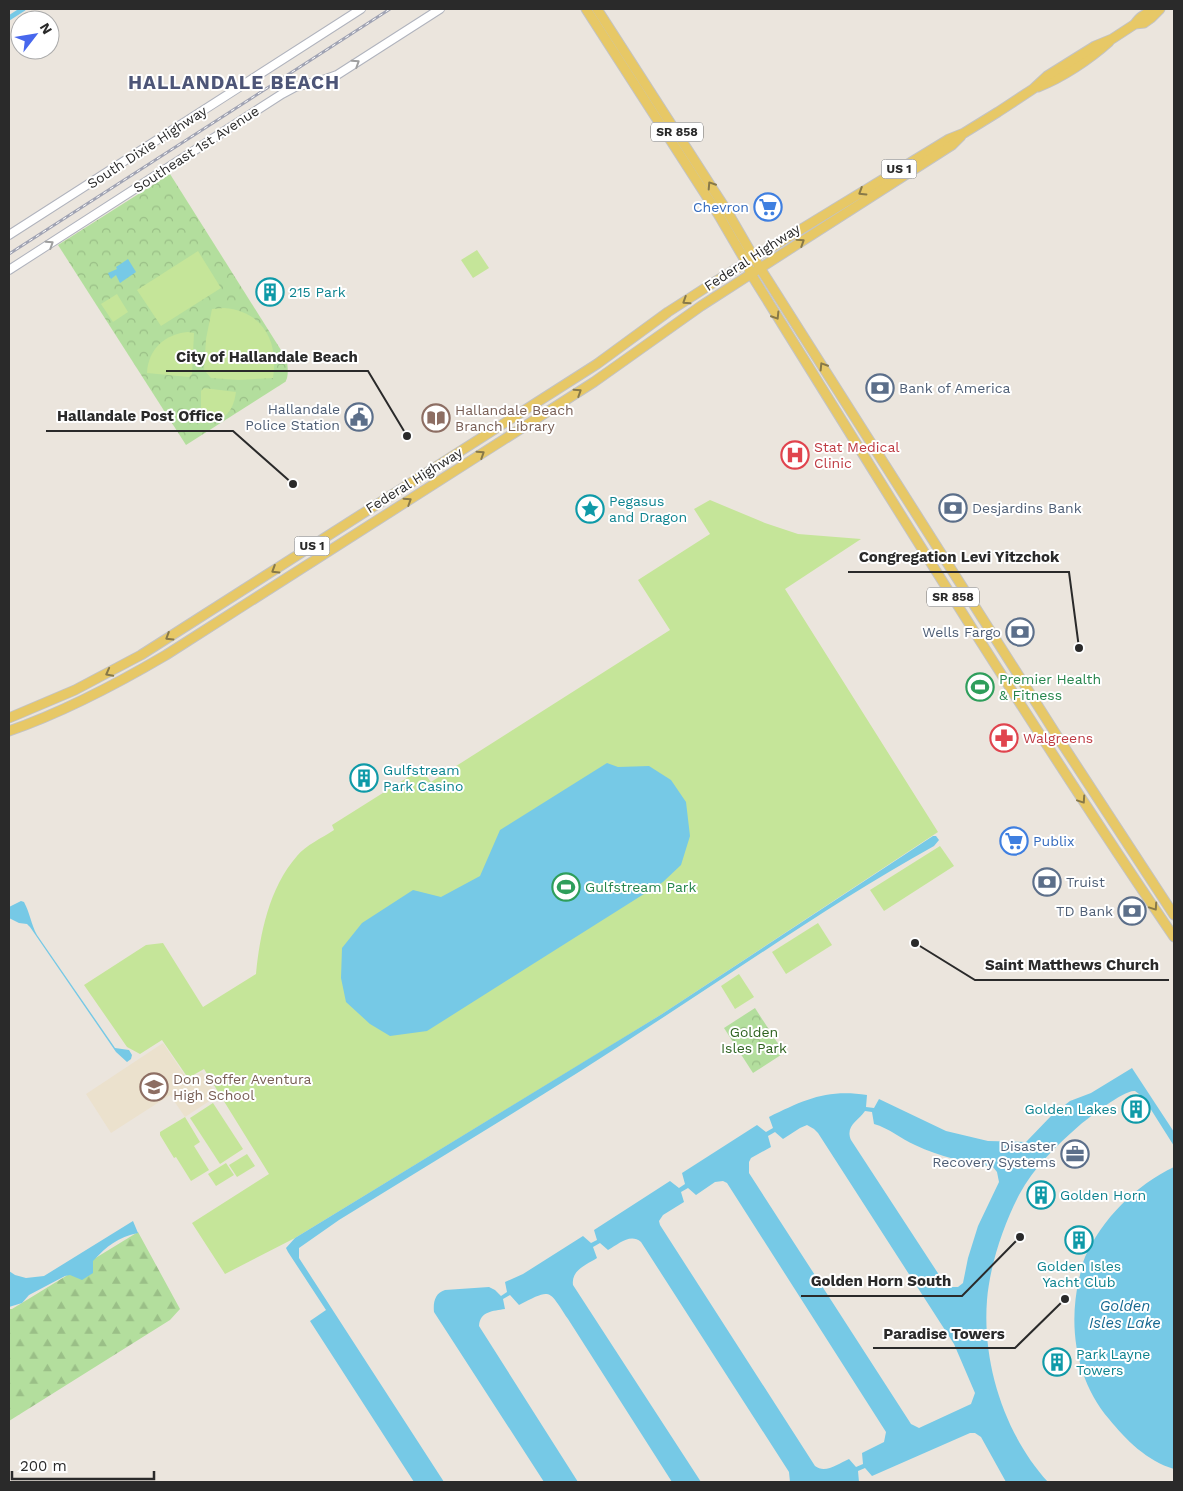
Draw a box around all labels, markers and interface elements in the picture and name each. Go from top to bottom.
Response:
north arrow [10,10,60,60]
text: N [37,20,56,37]
one-way arrow [351,59,360,69]
district label: HALLANDALE BEACH [128,71,340,94]
street label: South Dixie Highway [84,102,210,192]
street label: Southeast 1st Avenue [130,102,262,196]
road number: SR 858 [651,122,703,142]
road number: US 1 [882,160,916,178]
one-way arrow [708,182,717,191]
one-way arrow [858,186,867,196]
supermarket icon: Chevron [753,192,783,222]
place label: Chevron [693,199,749,215]
street label: Federal Highway [701,220,804,294]
one-way arrow [796,238,805,248]
one-way arrow [44,241,53,250]
building icon: 215 Park [255,277,285,307]
place label: 215 Park [289,284,346,300]
one-way arrow [682,294,691,304]
one-way arrow [770,310,780,319]
callout: City of Hallandale Beach [166,341,368,371]
text: City of Hallandale Beach [176,348,358,366]
one-way arrow [819,363,829,372]
bank icon: Bank of America [865,373,895,403]
place label: Bank of America [899,380,1011,396]
one-way arrow [573,389,582,398]
callout: Hallandale Post Office [46,401,233,431]
place label: Hallandale Police Station [245,401,340,433]
public building icon: Hallandale Police Station [344,402,374,432]
place label: Hallandale Beach Branch Library [455,402,574,434]
library icon: Hallandale Beach Branch Library [421,403,451,433]
text: Hallandale Post Office [57,407,223,425]
place label: Stat Medical Clinic [814,439,900,471]
hospital icon: Stat Medical Clinic [780,440,810,470]
street label: Federal Highway [363,443,466,516]
one-way arrow [475,451,484,460]
place label: Pegasus and Dragon [609,493,687,525]
bank icon: Desjardins Bank [938,493,968,523]
place icon: Pegasus and Dragon [575,494,605,524]
one-way arrow [403,497,412,507]
place label: Desjardins Bank [972,500,1082,516]
road number: US 1 [294,536,330,556]
callout: Congregation Levi Yitzchok [848,542,1069,572]
text: Congregation Levi Yitzchok [859,548,1060,566]
one-way arrow [272,563,281,573]
road number: SR 858 [927,588,979,606]
bank icon: Wells Fargo [1005,617,1035,647]
place label: Wells Fargo [922,624,1001,640]
one-way arrow [166,631,175,640]
one-way arrow [105,667,114,677]
place label: Premier Health & Fitness [999,671,1101,703]
sports icon: Premier Health & Fitness [965,672,995,702]
pharmacy icon: Walgreens [989,723,1019,753]
place label: Walgreens [1023,730,1093,746]
place label: Gulfstream Park Casino [383,762,463,794]
building icon: Gulfstream Park Casino [349,763,379,793]
one-way arrow [1076,794,1085,803]
supermarket icon: Publix [999,826,1029,856]
place label: Publix [1033,833,1074,849]
bank icon: Truist [1032,867,1062,897]
sports icon: Gulfstream Park [551,872,581,902]
place label: Truist [1066,874,1105,890]
place label: Gulfstream Park [585,879,697,895]
bank icon: TD Bank [1117,896,1147,926]
one-way arrow [1148,901,1157,911]
place label: TD Bank [1056,903,1113,919]
callout: Saint Matthews Church [975,950,1169,980]
text: Saint Matthews Church [985,956,1159,974]
park label: Golden Isles Park [721,1024,787,1056]
place label: Don Soffer Aventura High School [173,1071,311,1103]
school or university icon: Don Soffer Aventura High School [139,1072,169,1102]
building icon: Golden Lakes [1121,1094,1151,1124]
place label: Golden Lakes [1024,1101,1117,1117]
place label: Disaster Recovery Systems [932,1138,1056,1170]
office icon: Disaster Recovery Systems [1060,1139,1090,1169]
building icon: Golden Horn [1026,1180,1056,1210]
place label: Golden Horn [1060,1187,1146,1203]
building icon: Golden Isles Yacht Club [1064,1225,1094,1255]
place label: Golden Isles Yacht Club [1037,1258,1121,1290]
callout: Golden Horn South [801,1266,962,1296]
text: Golden Horn South [811,1272,951,1290]
water label: Golden Isles Lake [1089,1297,1161,1332]
callout: Paradise Towers [873,1318,1015,1348]
text: Paradise Towers [883,1325,1005,1343]
place label: Park Layne Towers [1076,1346,1150,1378]
building icon: Park Layne Towers [1042,1347,1072,1377]
scale bar [12,1448,155,1480]
text: 200 m [20,1457,67,1475]

